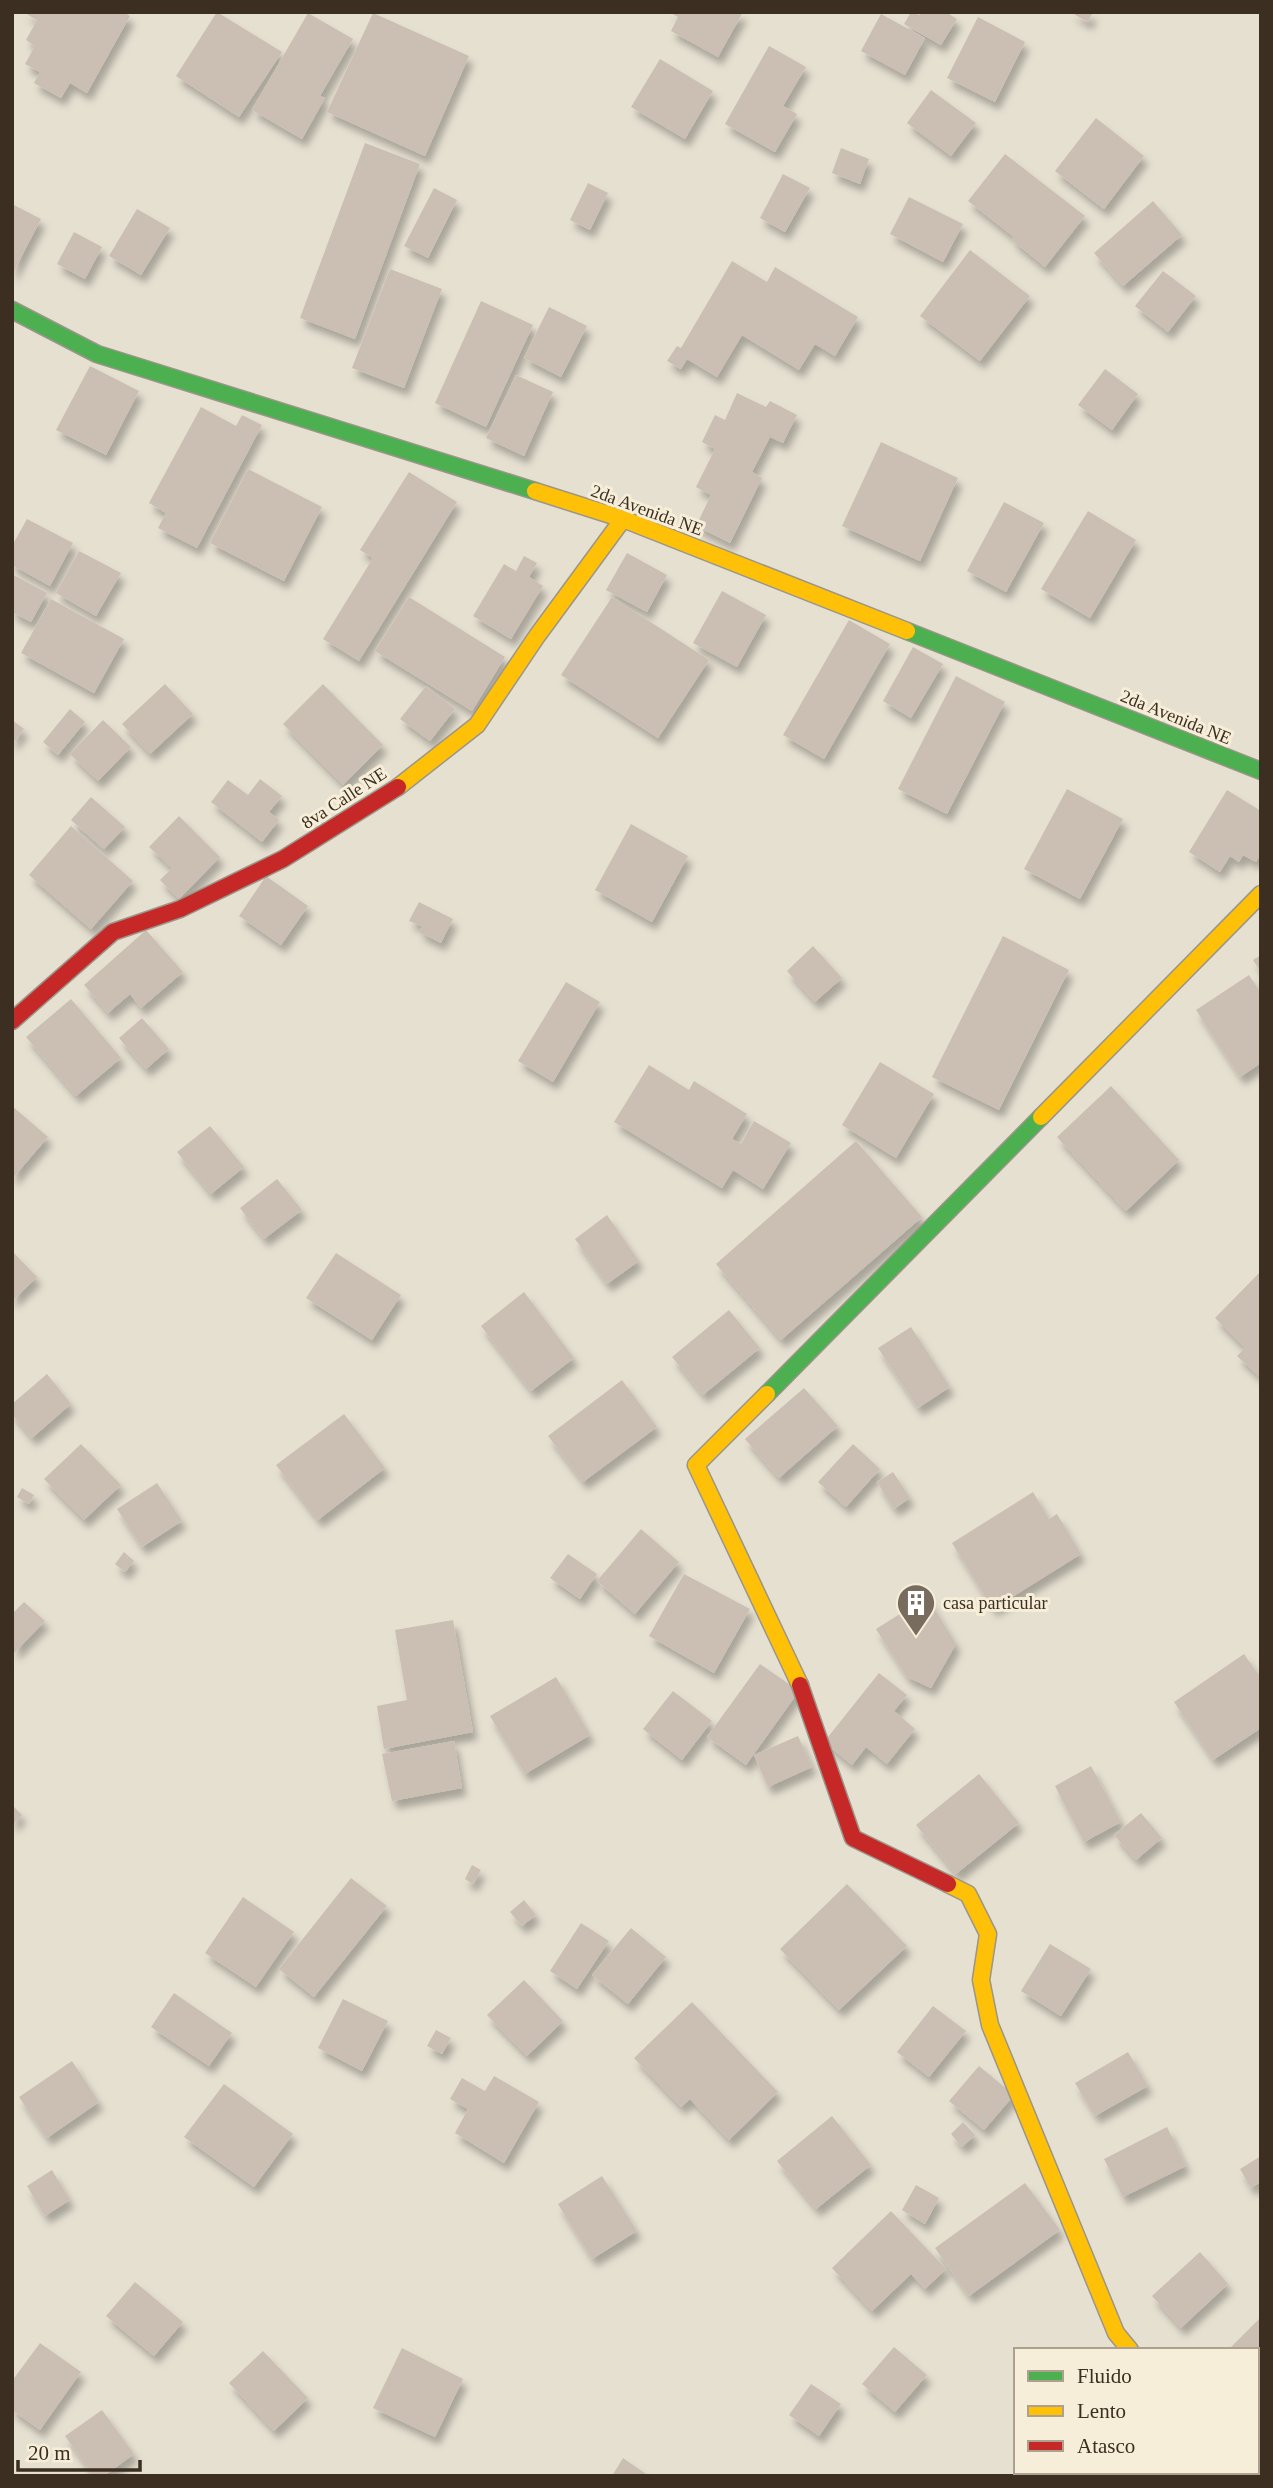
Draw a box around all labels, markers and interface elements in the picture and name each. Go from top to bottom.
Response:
street label: 2da Avenida NE [588,480,706,540]
street label: 2da Avenida NE [1118,686,1234,748]
street label: 8va Calle NE [298,763,390,833]
building icon: casa particular [895,1582,937,1637]
place label: casa particular [943,1593,1047,1613]
legend [1014,2348,1259,2474]
text: Fluido [1077,2364,1132,2388]
text: Lento [1077,2399,1126,2423]
scale bar [18,2428,140,2472]
text: Atasco [1077,2434,1135,2458]
text: 20 m [28,2441,71,2465]

